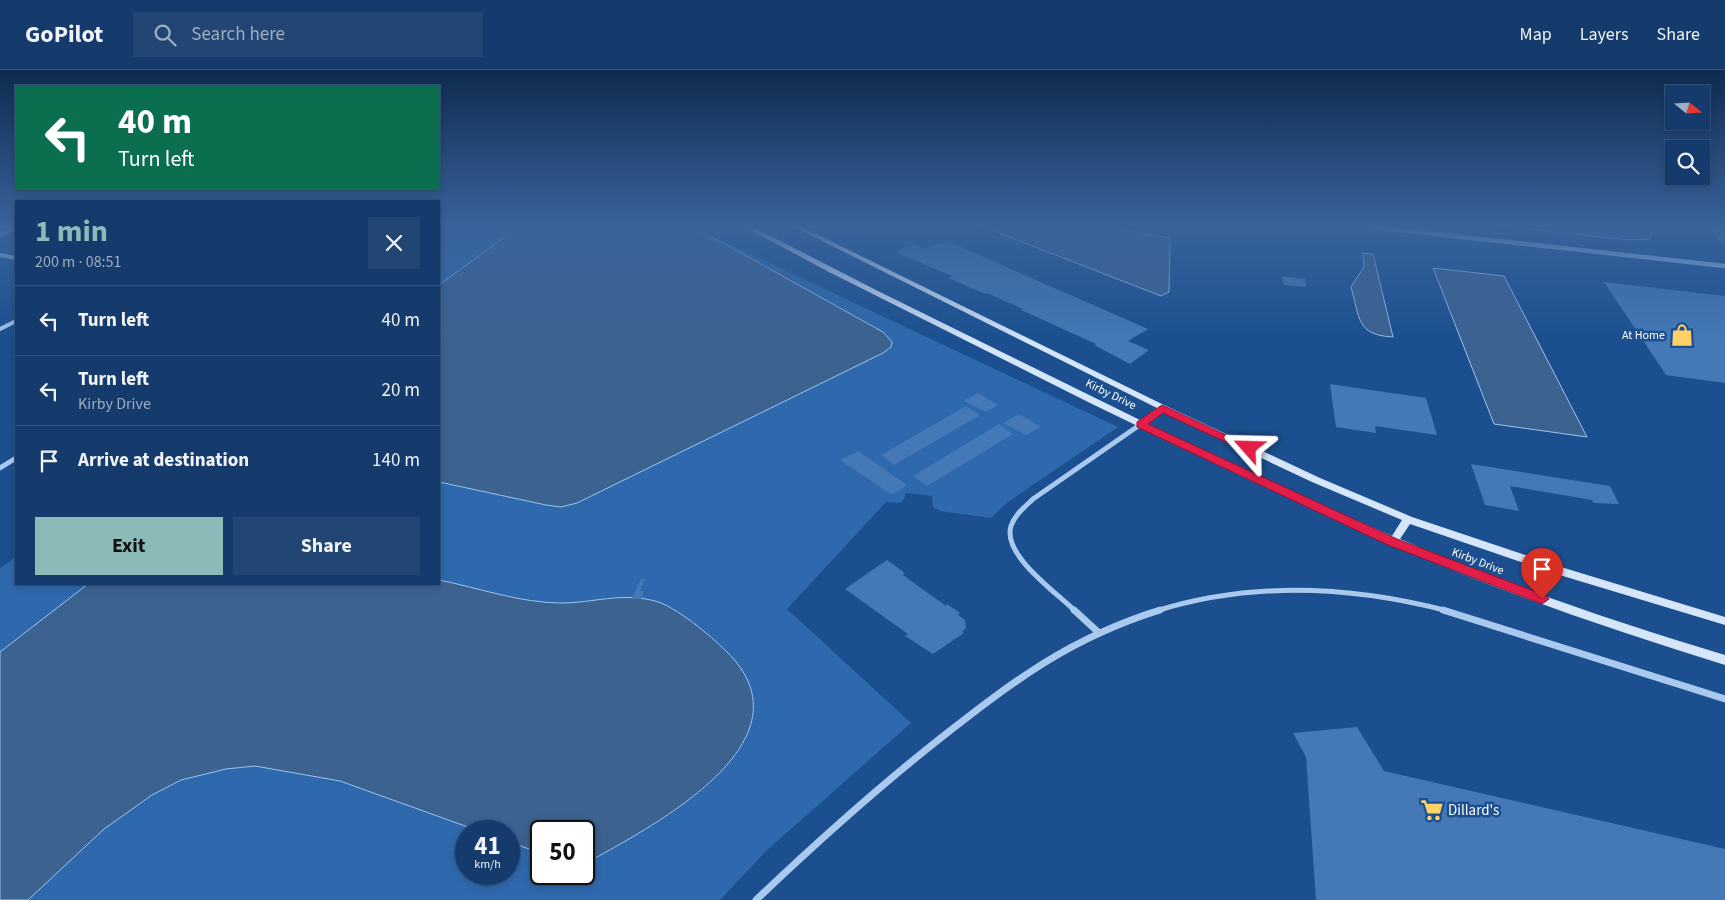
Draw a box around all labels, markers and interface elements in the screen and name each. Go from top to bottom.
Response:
search box [133,12,483,57]
text: GoPilot [25,17,103,52]
icon: search [151,21,179,49]
text: Search here [191,21,285,48]
text: Map [1520,22,1552,47]
text: Layers [1580,22,1629,47]
text: Share [1657,22,1700,47]
north arrow [1665,85,1710,130]
map controls [1665,85,1710,185]
text: 40 m [118,97,192,147]
icon: left [35,105,100,170]
button: search [1665,140,1710,185]
text: Turn left [118,143,194,175]
text: 1 min [35,210,108,253]
button: close [368,217,420,269]
text: 200 m · 08:51 [35,251,122,273]
icon: left [35,307,63,335]
text: Turn left [78,307,149,334]
text: 40 m [382,307,420,334]
shop icon: At Home [1669,322,1695,348]
place label: At Home [1622,327,1665,344]
text: Turn left [78,366,149,393]
street label: Kirby Drive [1082,375,1139,414]
icon: left [35,377,63,405]
text: 20 m [382,377,420,404]
text: Kirby Drive [78,393,151,415]
position arrow [1222,421,1274,473]
icon: arrive [35,447,63,475]
text: Arrive at destination [78,447,249,474]
text: 140 m [372,447,420,474]
button: Exit [35,517,223,575]
button: Share [233,517,420,575]
street label: Kirby Drive [1449,544,1506,579]
pin [1521,548,1563,599]
icon: arrive [1528,555,1556,583]
supermarket icon: Dillard's [1419,797,1445,823]
place label: Dillard's [1448,800,1499,821]
speed limit sign: 50 [530,820,595,885]
text: 41 [474,828,501,864]
text: km/h [474,856,501,873]

